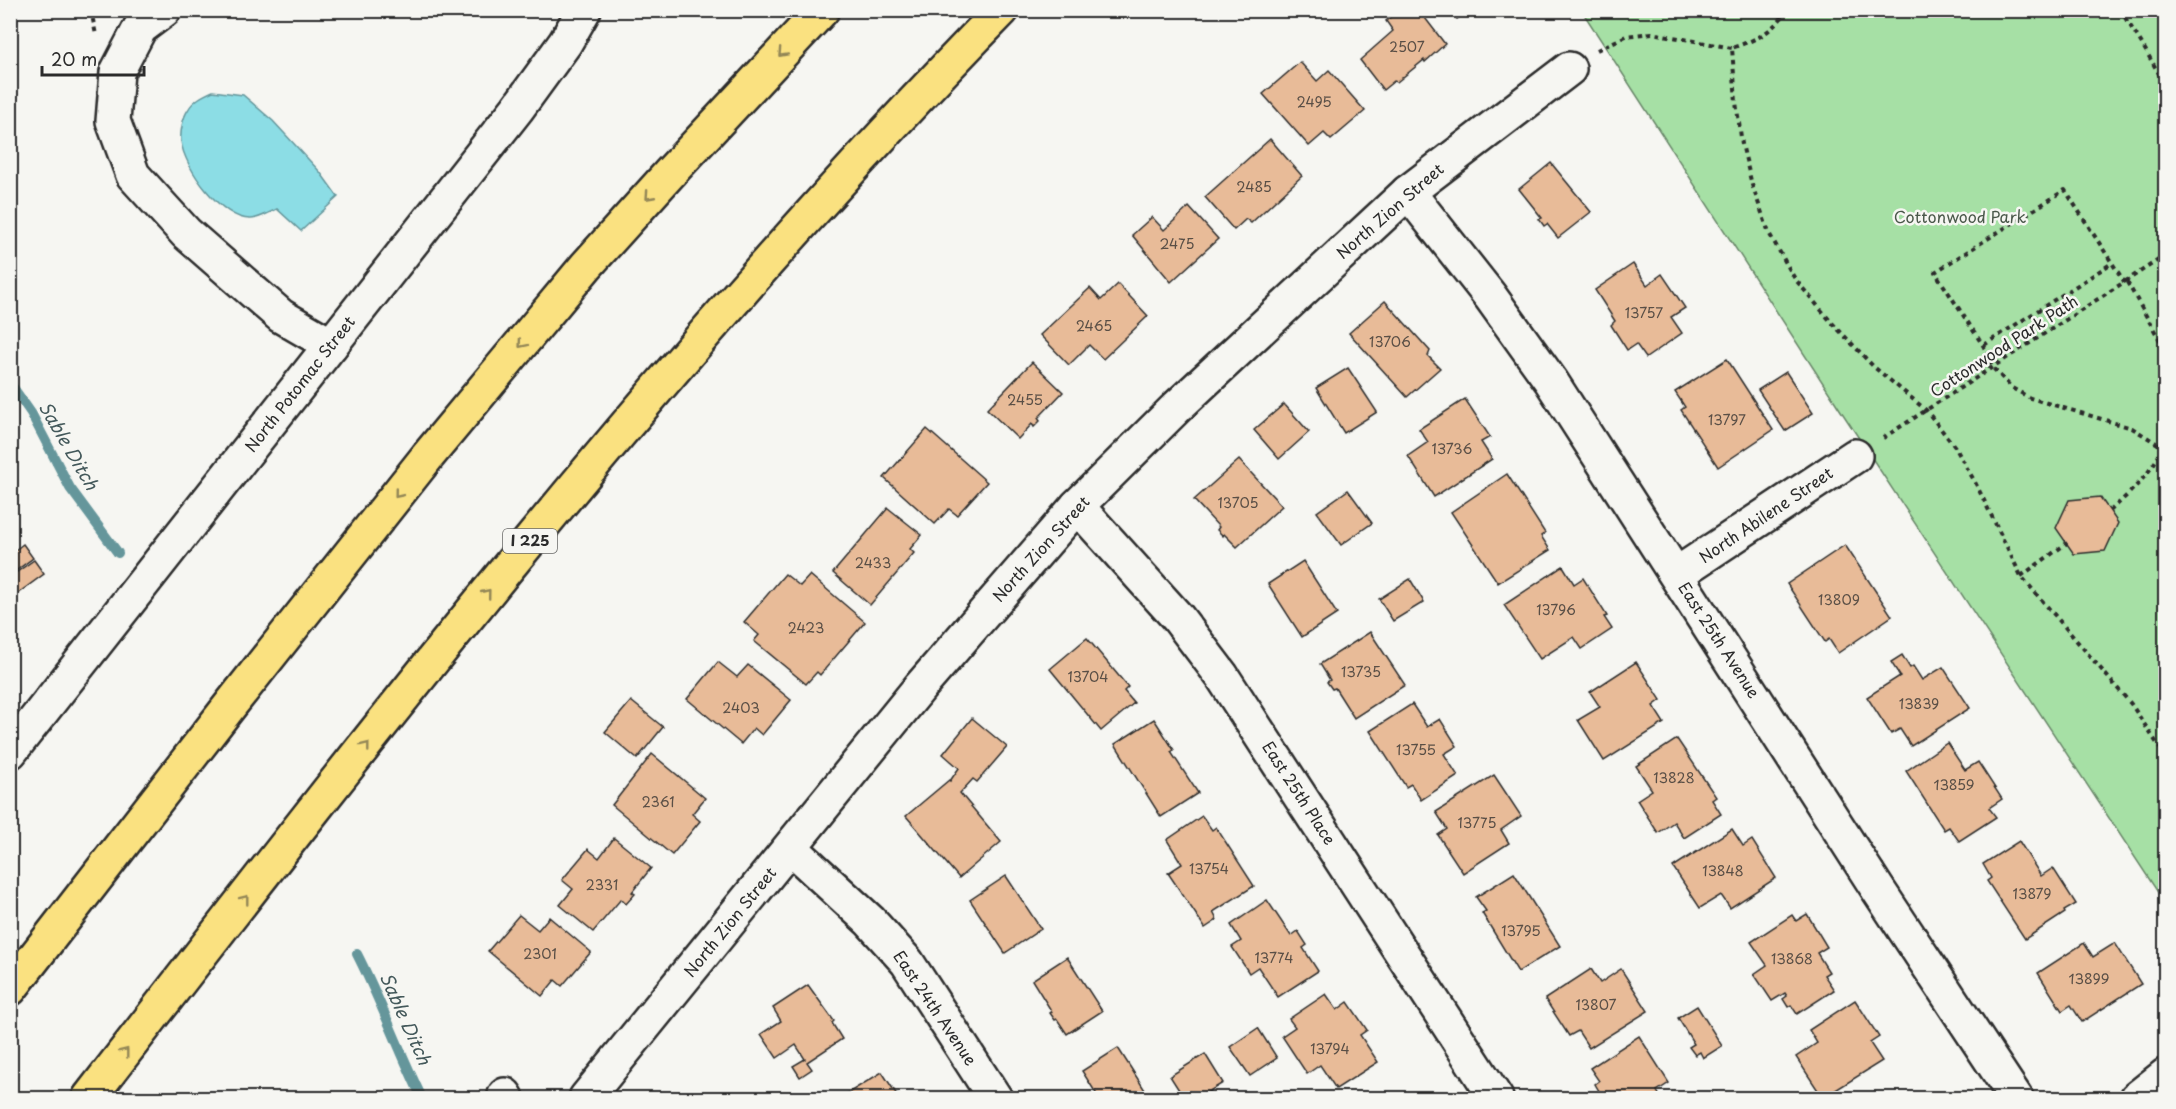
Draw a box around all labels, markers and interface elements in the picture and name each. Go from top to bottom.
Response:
house number: 2507 [1389,36,1425,57]
scale bar [42,39,144,77]
text: 20 m [51,45,97,72]
one-way arrow [778,46,789,57]
house number: 2495 [1296,91,1332,112]
street label: North Zion Street [1330,157,1448,264]
house number: 2485 [1236,176,1272,197]
one-way arrow [645,189,656,200]
park label: Cottonwood Park [1894,204,2027,228]
house number: 2475 [1160,233,1195,254]
street label: Cottonwood Park Path [1925,288,2082,402]
house number: 13757 [1625,302,1663,323]
street label: North Potomac Street [238,310,360,457]
house number: 2465 [1076,315,1112,336]
house number: 13706 [1369,331,1411,352]
one-way arrow [518,337,529,348]
house number: 2455 [1007,389,1043,410]
water label: Sable Ditch [33,396,106,495]
house number: 13797 [1708,409,1746,430]
house number: 13736 [1432,438,1473,459]
street label: North Abilene Street [1694,460,1838,568]
one-way arrow [394,488,405,499]
street label: North Zion Street [986,490,1095,607]
house number: 13705 [1217,492,1259,513]
road number: I 225 [503,529,557,553]
house number: 2433 [855,552,891,573]
street label: East 25th Avenue [1673,577,1767,702]
one-way arrow [480,589,491,600]
house number: 13809 [1818,589,1860,610]
house number: 13796 [1536,599,1576,620]
house number: 2423 [788,617,824,638]
house number: 13735 [1341,661,1381,682]
house number: 13704 [1067,666,1109,687]
house number: 13839 [1899,693,1939,714]
house number: 2403 [722,697,760,718]
street label: East 25th Place [1257,736,1342,849]
house number: 13755 [1396,739,1436,760]
one-way arrow [359,742,370,753]
house number: 13828 [1653,767,1695,788]
house number: 13859 [1933,774,1975,795]
house number: 2361 [641,791,675,812]
house number: 13775 [1458,812,1496,833]
house number: 13754 [1189,858,1229,879]
house number: 13848 [1702,860,1744,881]
street label: North Zion Street [677,861,781,982]
house number: 2331 [586,874,618,895]
house number: 13879 [2013,883,2051,904]
one-way arrow [238,895,249,906]
house number: 13795 [1501,920,1541,941]
house number: 2301 [523,943,557,964]
street label: East 24th Avenue [888,945,983,1070]
house number: 13774 [1254,947,1294,968]
house number: 13868 [1771,948,1813,969]
water label: Sable Ditch [374,968,439,1069]
house number: 13899 [2068,968,2110,989]
house number: 13807 [1575,994,1617,1015]
house number: 13794 [1310,1038,1350,1059]
one-way arrow [117,1048,128,1059]

